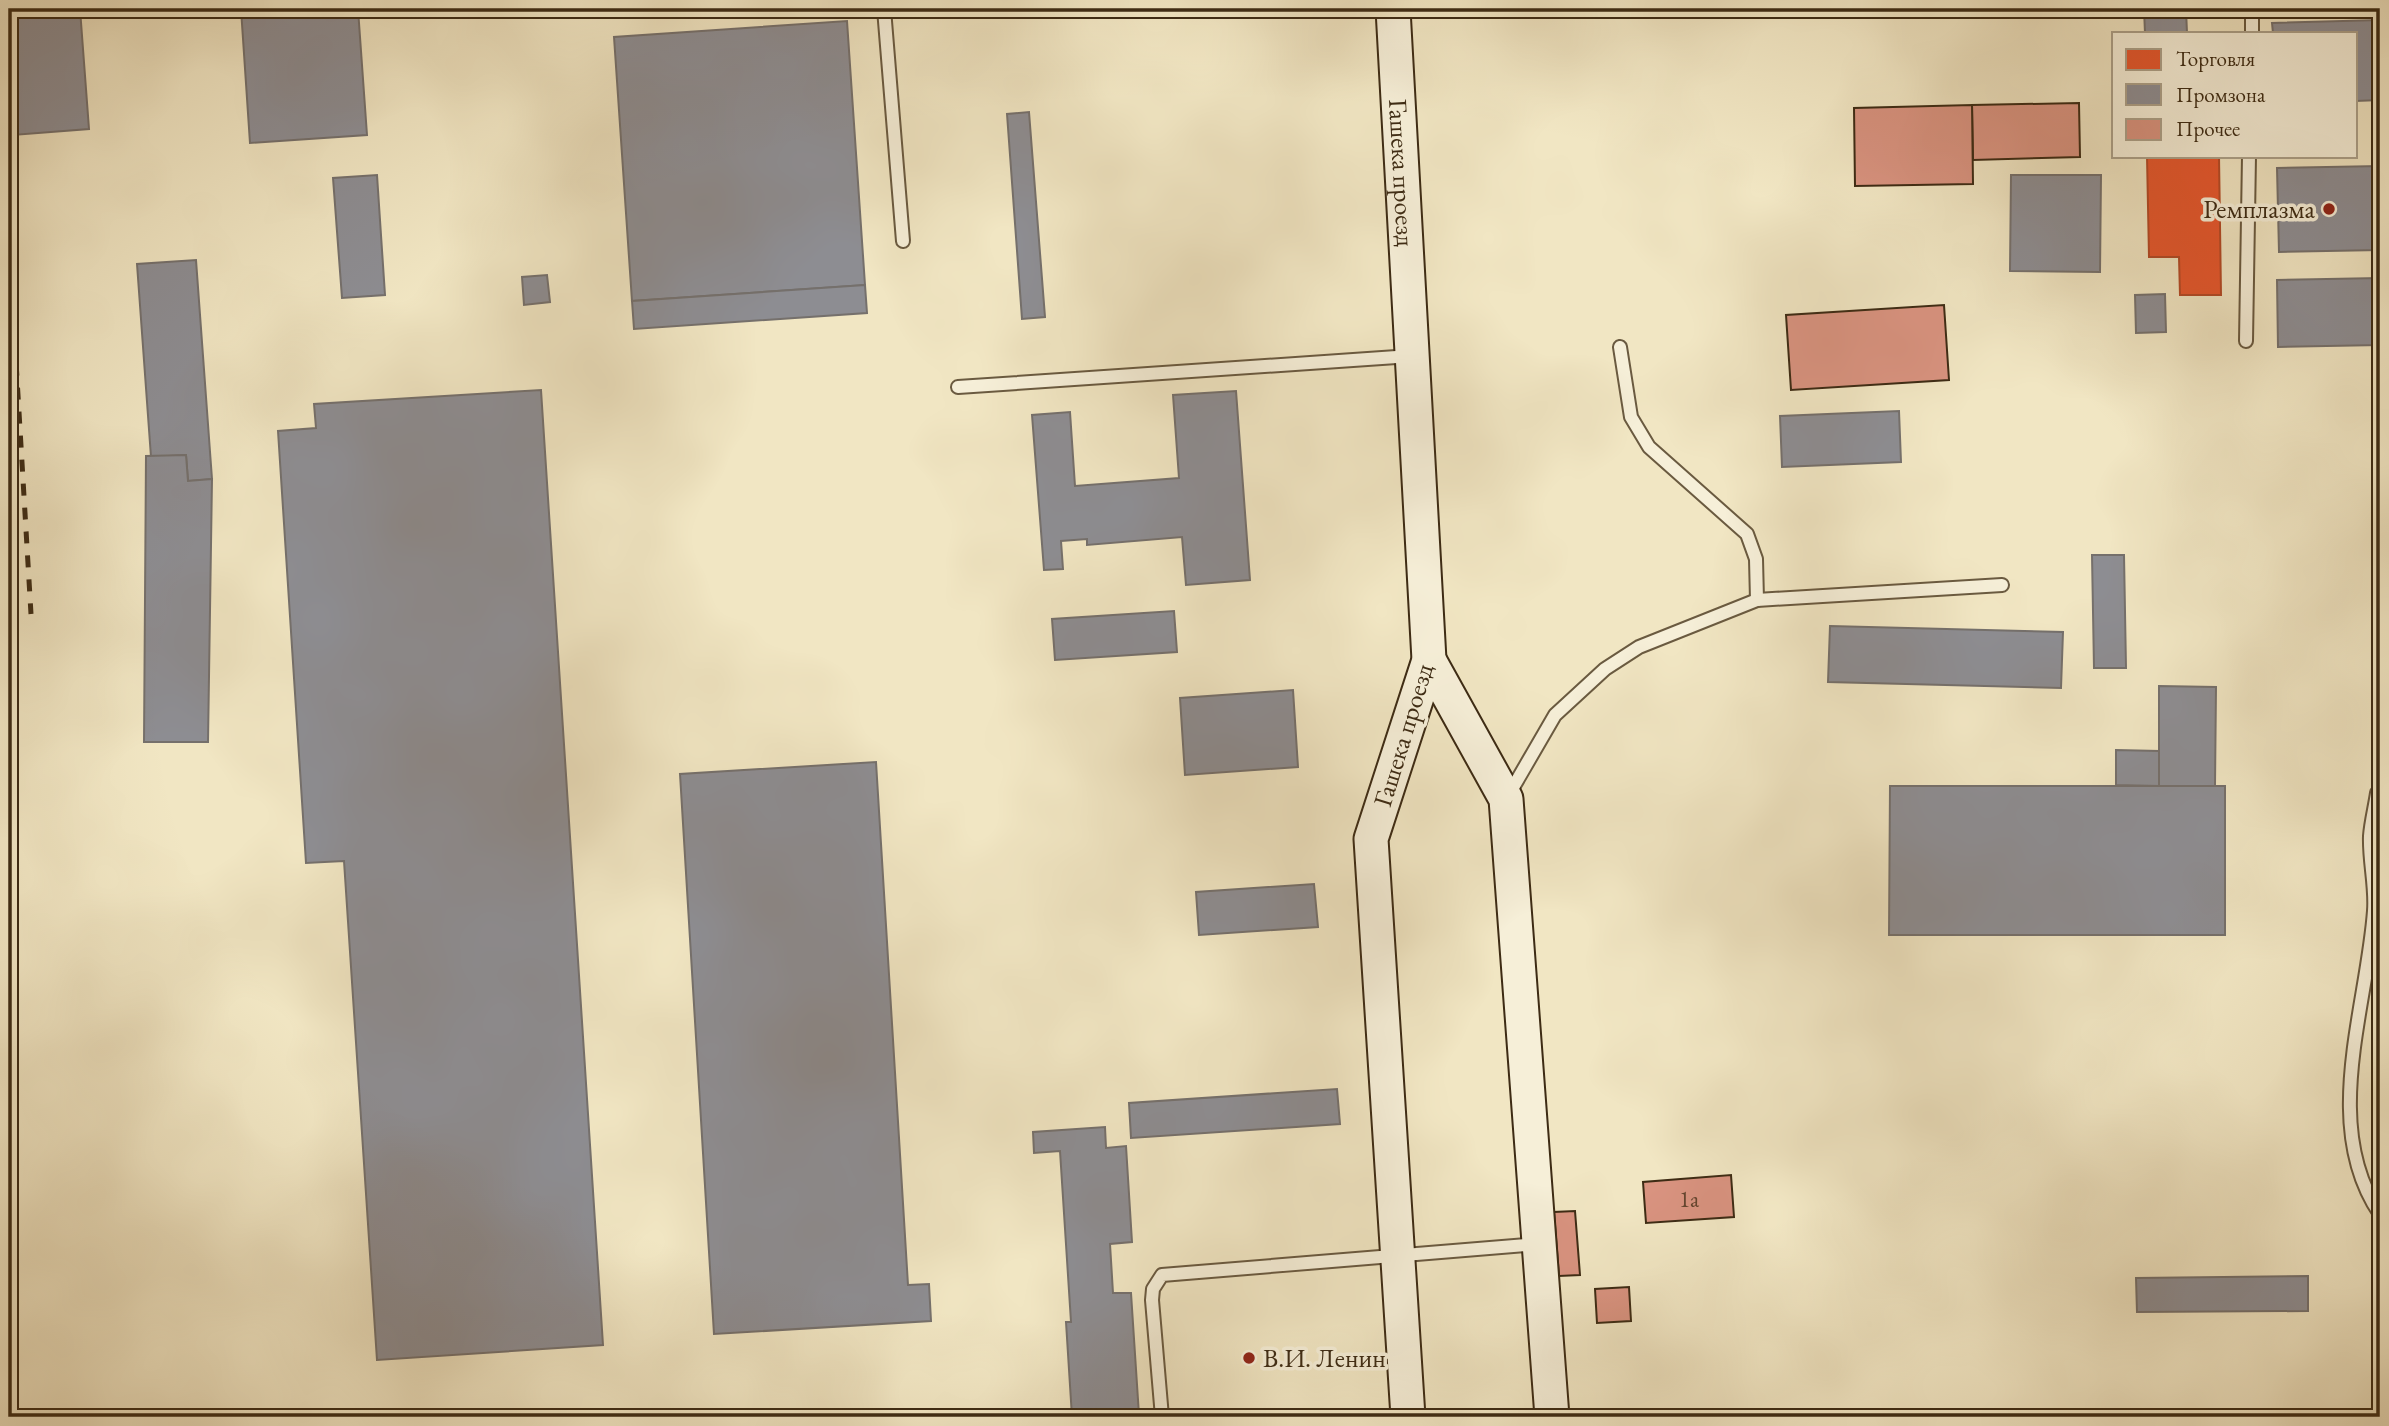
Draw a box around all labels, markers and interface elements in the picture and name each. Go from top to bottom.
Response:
legend [2112,32,2358,158]
text: Торговля [2176,45,2255,72]
text: Промзона [2176,81,2266,108]
street label: Гашека проезд [1381,98,1423,248]
text: Прочее [2176,115,2240,142]
place label: Ремплазма [2203,192,2316,226]
marker: Ремплазма [2321,201,2337,217]
street label: Гашека проезд [1365,659,1441,811]
house number: 1а [1679,1184,1700,1214]
place label: В.И. Ленин [1263,1341,1386,1375]
marker: В.И. Ленин [1241,1350,1257,1366]

